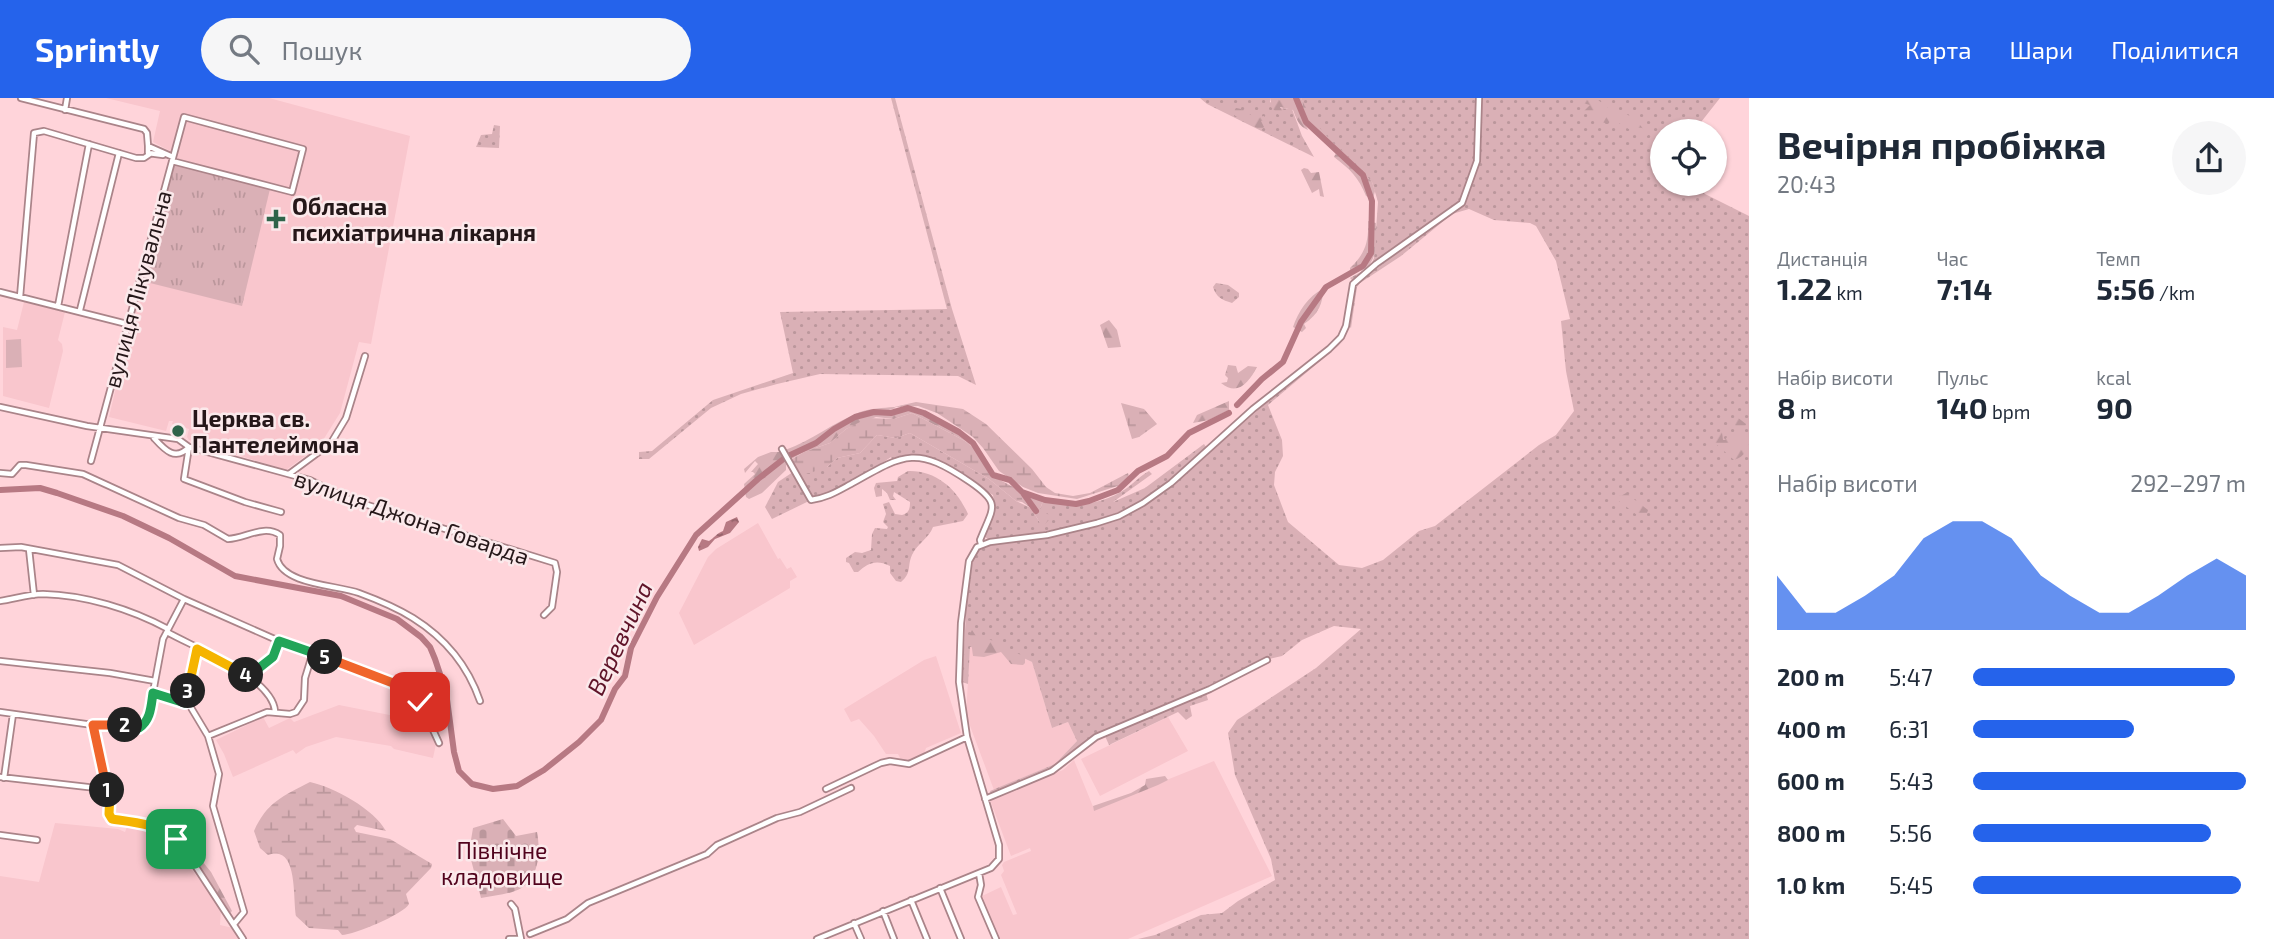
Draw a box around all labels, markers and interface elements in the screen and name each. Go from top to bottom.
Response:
search box [201,18,691,81]
text: Sprintly [35,29,159,69]
icon: search [225,30,263,68]
text: Пошук [281,34,362,65]
text: Карта [1905,35,1972,64]
text: Шари [2010,35,2073,64]
text: Поділитися [2111,35,2239,64]
map controls [1650,119,1727,196]
button: locate [1650,119,1727,196]
text: Вечірня пробіжка [1777,121,2107,167]
button: share [2172,121,2246,195]
text: 20:43 [1777,170,1836,198]
street label: вулиця Лікувальна [97,187,178,391]
place label: Обласна психіатрична лікарня [292,192,536,246]
marker: Обласна психіатрична лікарня [266,209,286,229]
text: Дистанція [1777,247,1868,270]
text: Час [1937,247,1968,270]
text: Темп [2096,247,2141,270]
text: 1.22 [1777,270,1832,306]
text: 7:14 [1937,270,1992,306]
text: 5:56 [2096,270,2155,306]
text: km [1832,281,1863,304]
text: /km [2155,281,2195,304]
text: Набір висоти [1777,366,1893,389]
text: Пульс [1937,366,1989,389]
text: kcal [2096,366,2131,389]
text: 8 [1777,389,1796,425]
text: 140 [1937,389,1988,425]
text: 90 [2096,389,2133,425]
text: m [1796,400,1817,423]
text: bpm [1988,400,2030,423]
place label: Церква св. Пантелеймона [192,404,359,458]
marker: Церква св. Пантелеймона [170,423,186,439]
street label: вулиця Джона Говарда [291,464,533,571]
text: Набір висоти [1777,469,1918,497]
text: 292–297 m [2130,469,2246,497]
water label: Веревчина [580,577,658,699]
pin: 5 [308,640,342,674]
text: 5 [319,645,330,668]
pin: 4 [229,658,264,692]
text: 4 [239,663,252,686]
text: 200 m [1777,663,1845,691]
text: 5:47 [1889,663,1933,691]
pin [390,672,450,732]
pin: 3 [170,674,206,708]
text: 3 [182,679,193,702]
icon: check [401,683,439,721]
pin: 2 [108,708,142,742]
text: 2 [119,713,130,736]
text: 400 m [1777,715,1846,743]
text: 6:31 [1889,715,1930,743]
text: 600 m [1777,767,1845,795]
text: 5:43 [1889,767,1934,795]
pin: 1 [90,772,124,808]
text: 1 [102,778,111,801]
pin [146,809,206,869]
text: 800 m [1777,819,1846,847]
text: 5:56 [1889,819,1932,847]
icon: arrive [157,820,195,858]
park label: Північне кладовище [441,836,563,890]
text: 1.0 km [1777,871,1845,899]
text: 5:45 [1889,871,1933,899]

